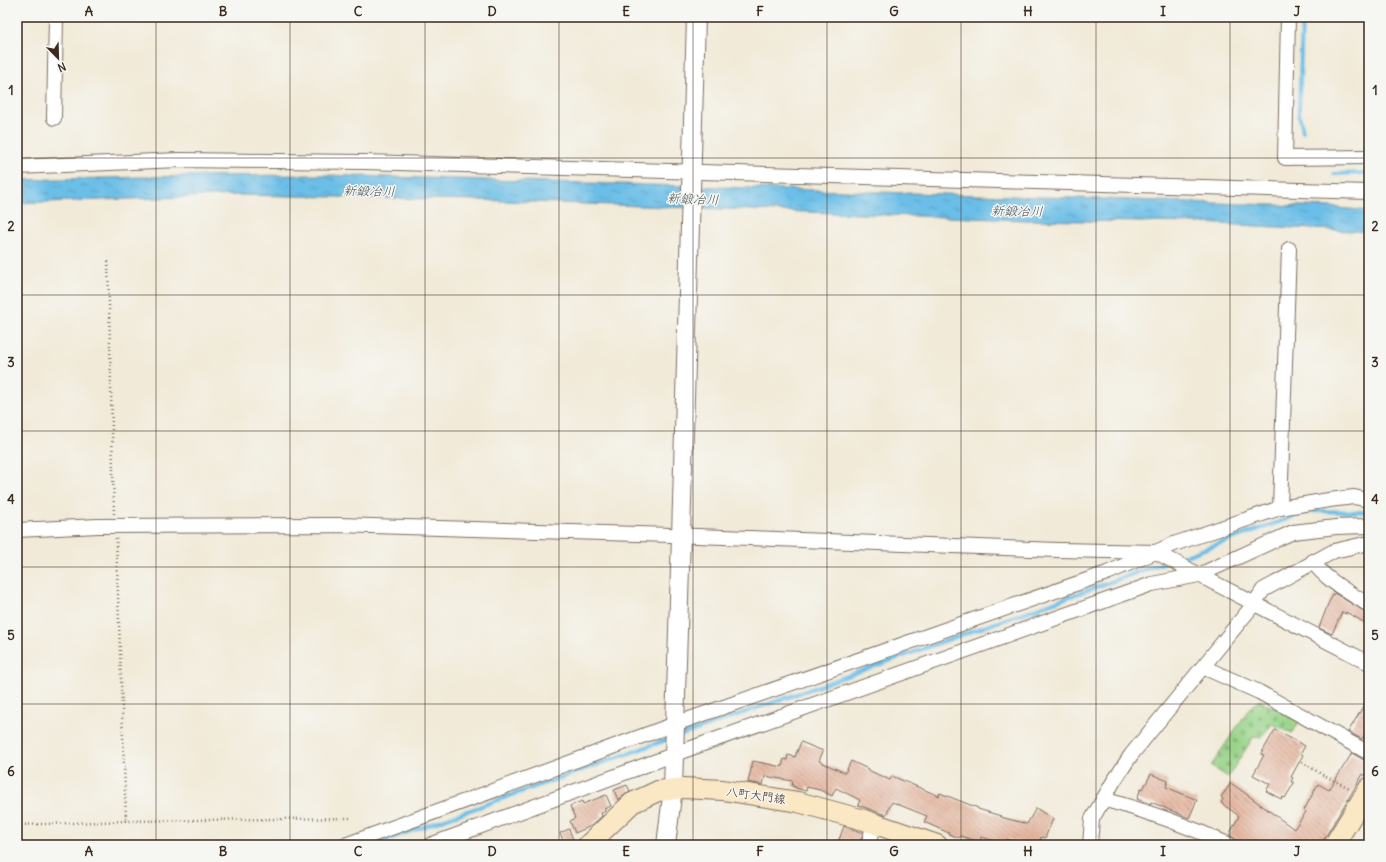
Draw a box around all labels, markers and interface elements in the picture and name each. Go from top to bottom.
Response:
text: A [85,3,94,20]
text: B [219,3,228,20]
text: C [354,3,363,20]
text: D [487,3,497,20]
text: E [622,3,630,20]
text: F [756,3,764,20]
text: G [889,3,899,20]
text: H [1023,3,1033,20]
text: I [1160,3,1166,20]
text: J [1294,3,1301,20]
north arrow [38,38,78,78]
text: N [56,59,68,75]
text: 1 [8,82,14,99]
text: 1 [1372,82,1378,99]
water label: 新鍛冶川 [343,182,395,200]
water label: 新鍛冶川 [667,190,719,208]
water label: 新鍛冶川 [991,202,1043,220]
text: 2 [7,218,15,235]
text: 2 [1371,218,1379,235]
text: 3 [7,354,15,371]
text: 3 [1371,354,1379,371]
text: 4 [7,491,15,508]
text: 4 [1371,491,1379,508]
text: 5 [7,627,15,644]
text: 5 [1371,627,1379,644]
text: 6 [7,763,15,780]
text: 6 [1371,763,1379,780]
street label: 八町大門線 [725,783,787,807]
text: A [85,843,94,860]
text: B [219,843,228,860]
text: C [354,843,363,860]
text: D [487,843,497,860]
text: E [622,843,630,860]
text: F [756,843,764,860]
text: G [889,843,899,860]
text: H [1023,843,1033,860]
text: I [1160,843,1166,860]
text: J [1294,843,1301,860]

